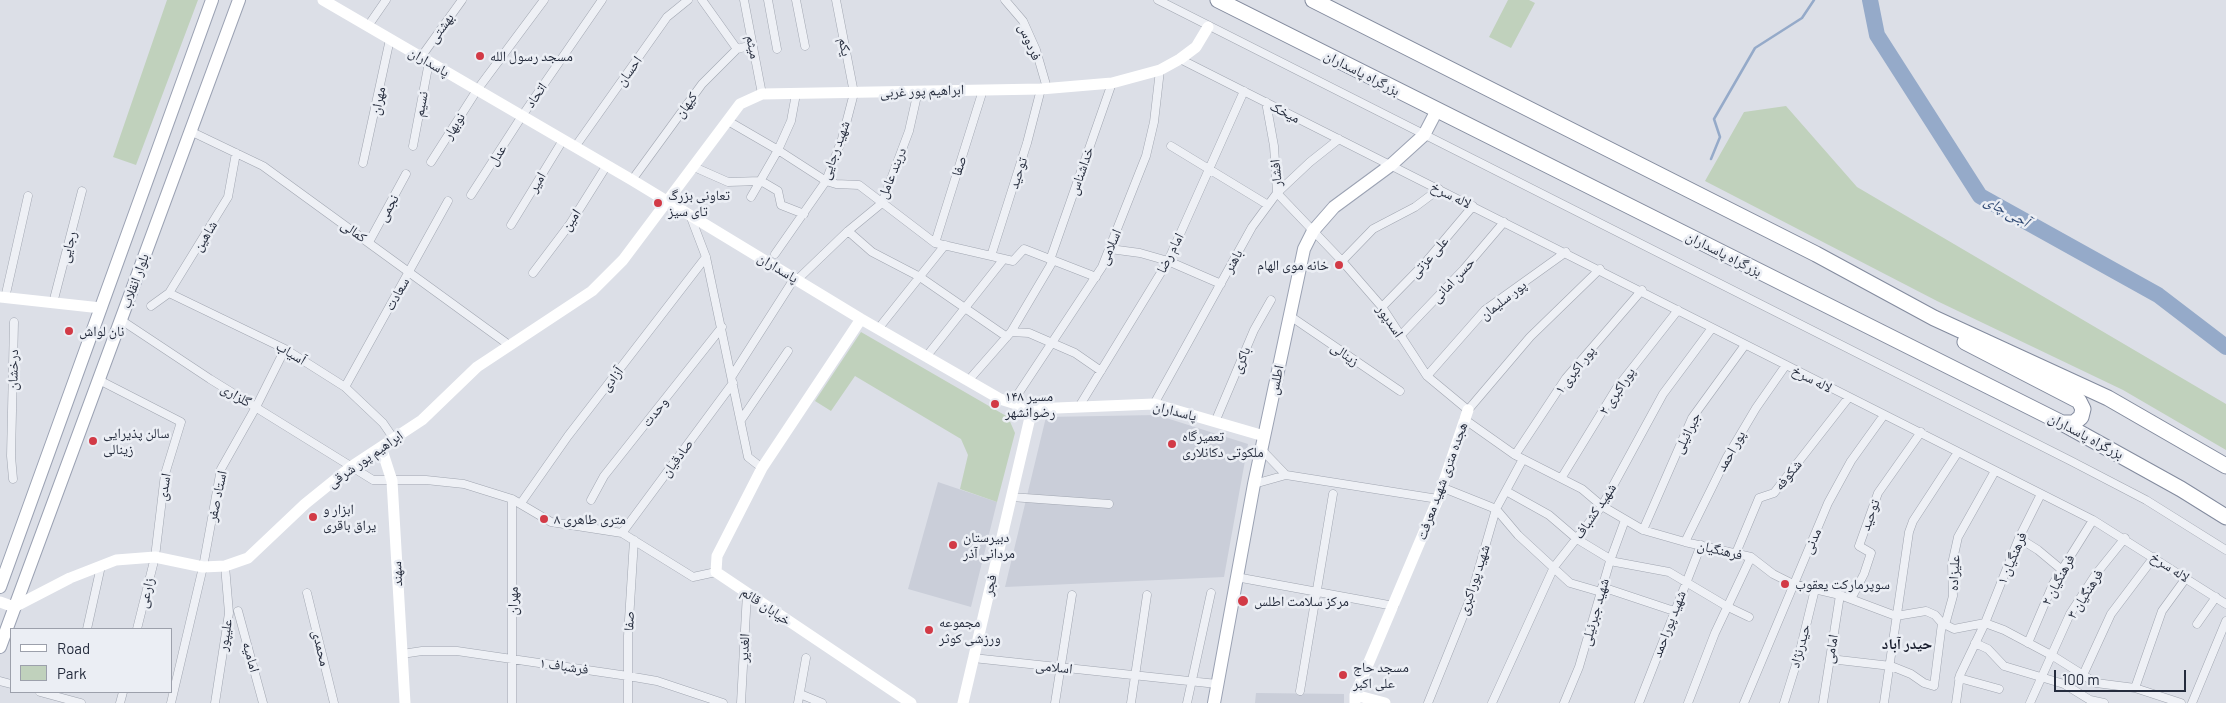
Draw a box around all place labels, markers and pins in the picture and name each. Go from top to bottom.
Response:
place label: مسجد رسول الله [490,48,573,64]
marker: مسجد رسول الله [474,50,486,62]
place label: تعاونی بزرگ تای سیز [668,187,730,220]
marker: تعاونی بزرگ تای سیز [652,197,664,209]
place label: خانه موی الهام [1257,257,1329,273]
marker: خانه موی الهام [1333,259,1345,271]
place label: نان لواش [79,323,124,339]
marker: نان لواش [63,325,75,337]
place label: مسیر ۱۴۸ رضوانشهر [1005,388,1055,421]
marker: مسیر ۱۴۸ رضوانشهر [989,398,1001,410]
place label: سالن پذیرایی زینالی [103,425,169,458]
place label: تعمیرگاه ملکوتی دکانلاری [1182,428,1264,461]
marker: سالن پذیرایی زینالی [87,435,99,447]
marker: تعمیرگاه ملکوتی دکانلاری [1166,438,1178,450]
place label: ابزار و یراق باقری [323,501,376,534]
marker: ابزار و یراق باقری [307,511,319,523]
place label: ۸ متری طاهری [554,511,626,527]
marker: ۸ متری طاهری [538,513,550,525]
place label: دبیرستان مردانی آذر [963,529,1015,562]
marker: دبیرستان مردانی آذر [947,539,959,551]
place label: سوپرمارکت یعقوب [1795,576,1890,592]
marker: سوپرمارکت یعقوب [1779,578,1791,590]
place label: مرکز سلامت اطلس [1254,593,1349,609]
marker: مرکز سلامت اطلس [1236,594,1250,608]
place label: مجموعه ورزشی کوثر [939,614,1001,646]
marker: مجموعه ورزشی کوثر [923,624,935,636]
place label: مسجد حاج علی اکبر [1353,659,1409,692]
marker: مسجد حاج علی اکبر [1337,669,1349,681]

